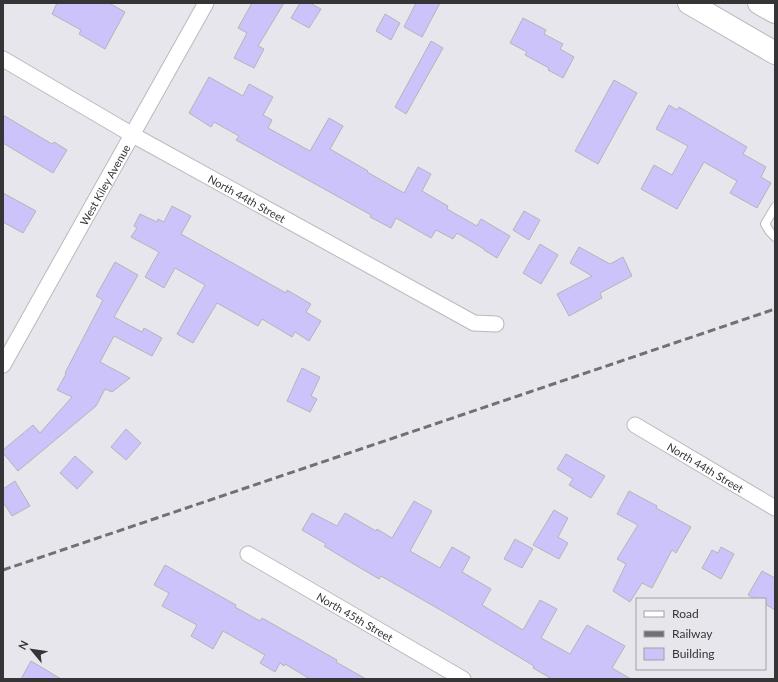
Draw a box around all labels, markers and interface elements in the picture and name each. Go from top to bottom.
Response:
street label: West Kiley Avenue [76,142,132,227]
street label: North 44th Street [206,172,288,225]
street label: North 44th Street [665,439,746,494]
street label: North 45th Street [315,589,396,644]
legend [636,598,766,670]
text: Road [672,606,699,621]
text: Railway [672,626,713,641]
north arrow [12,630,52,670]
text: N [15,638,31,652]
text: Building [672,646,715,661]

